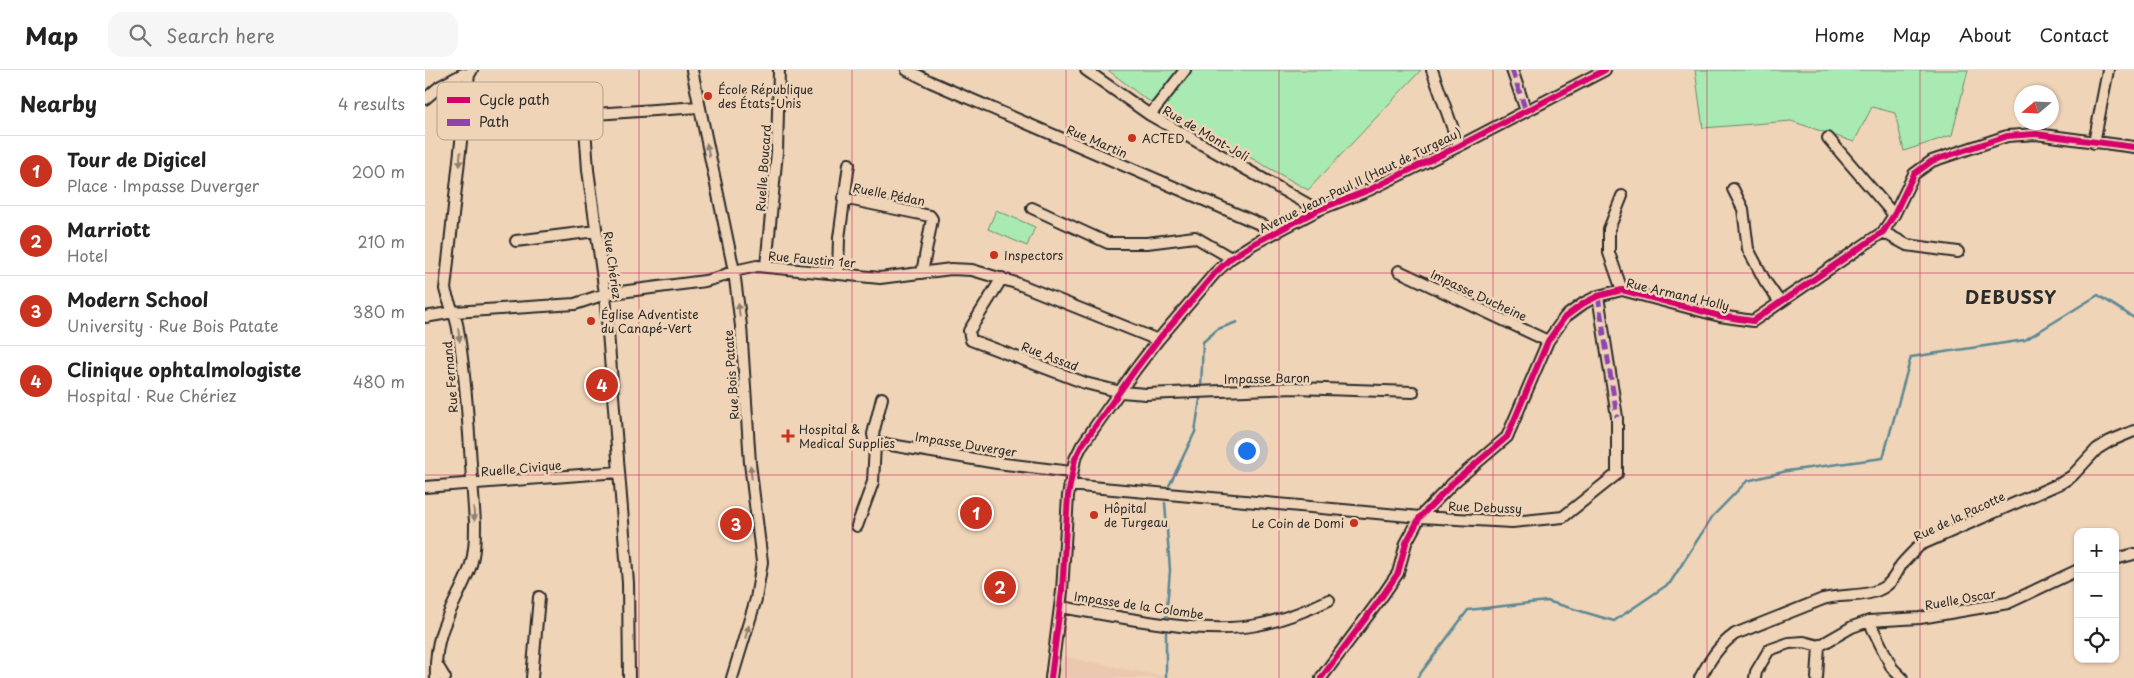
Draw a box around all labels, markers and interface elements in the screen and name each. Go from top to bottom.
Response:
search box [108,12,458,57]
text: Map [25,17,78,53]
icon: search [126,21,154,49]
text: Search here [166,21,275,49]
text: Home [1814,21,1864,48]
text: Map [1892,21,1931,48]
text: About [1959,21,2011,48]
text: Contact [2039,21,2109,48]
place label: École République des États-Unis [718,80,814,112]
legend [437,82,603,140]
north arrow [2014,85,2059,130]
text: Nearby [20,87,97,119]
text: Cycle path [479,89,550,110]
marker: École République des États-Unis [702,90,714,102]
text: 4 results [338,91,405,115]
street label: Rue de Mont-Joli [1159,101,1253,165]
text: Path [479,111,509,132]
street label: Rue Martin [1064,120,1130,162]
street label: Ruelle Boucard [751,123,775,212]
street label: Avenue Jean-Paul II (Haut de Turgeau) [1256,123,1464,237]
place label: ACTED [1142,129,1185,147]
marker: ACTED [1126,132,1138,144]
one-way arrow [704,143,712,158]
text: Tour de Digicel [67,145,206,173]
one-way arrow [456,151,464,167]
text: 1 [32,159,40,183]
text: 200 m [352,159,405,183]
text: Place · Impasse Duverger [67,173,259,197]
street label: Ruelle Pédan [851,178,927,210]
text: Marriott [67,215,150,243]
text: 2 [30,229,42,253]
text: 210 m [357,229,405,253]
street label: Rue Chériez [599,230,627,300]
text: Hotel [67,243,108,267]
street label: Rue Faustin 1er [767,246,857,272]
place label: Inspectors [1004,246,1064,264]
marker: Inspectors [988,249,1000,261]
street label: Impasse Ducheine [1428,265,1530,325]
street label: Rue Armand Holly [1625,273,1732,315]
district label: DEBUSSY [1965,283,2057,310]
text: Modern School [67,285,208,313]
text: 3 [31,299,41,323]
text: 380 m [353,299,405,323]
one-way arrow [735,301,743,317]
place label: Église Adventiste du Canapé-Vert [601,305,699,337]
text: University · Rue Bois Patate [67,313,279,337]
marker: Église Adventiste du Canapé-Vert [585,315,597,327]
one-way arrow [455,327,463,343]
street label: Rue Bois Patate [719,329,743,421]
street label: Rue Assad [1019,337,1081,375]
street label: Rue Fernand [438,340,462,414]
text: Clinique ophtalmologiste [67,355,301,383]
pin: 4 [586,366,618,404]
street label: Impasse Baron [1224,368,1310,388]
text: 4 [31,369,41,393]
text: 480 m [353,369,405,393]
text: Hospital · Rue Chériez [67,383,236,407]
place label: Hospital & Medical Supplies [799,420,896,452]
street label: Impasse Duverger [914,427,1019,461]
marker: Hospital & Medical Supplies [781,429,795,443]
your location [1234,438,1260,464]
street label: Ruelle Civique [480,455,563,480]
one-way arrow [747,463,755,479]
street label: Rue de la Pacotte [1910,487,2008,545]
pin: 1 [960,494,992,532]
street label: Rue Debussy [1448,497,1522,517]
place label: Hôpital de Turgeau [1104,499,1168,531]
pin: 3 [720,505,752,543]
one-way arrow [470,507,478,523]
marker: Hôpital de Turgeau [1088,509,1100,521]
place label: Le Coin de Domi [1252,514,1344,532]
marker: Le Coin de Domi [1348,517,1360,529]
map controls [2074,528,2119,663]
button: + [2074,528,2119,573]
pin: 2 [984,568,1016,606]
button: − [2074,573,2119,618]
street label: Ruelle Oscar [1923,584,1998,614]
street label: Impasse de la Colombe [1073,587,1205,623]
button: locate [2074,618,2119,663]
one-way arrow [744,624,752,639]

